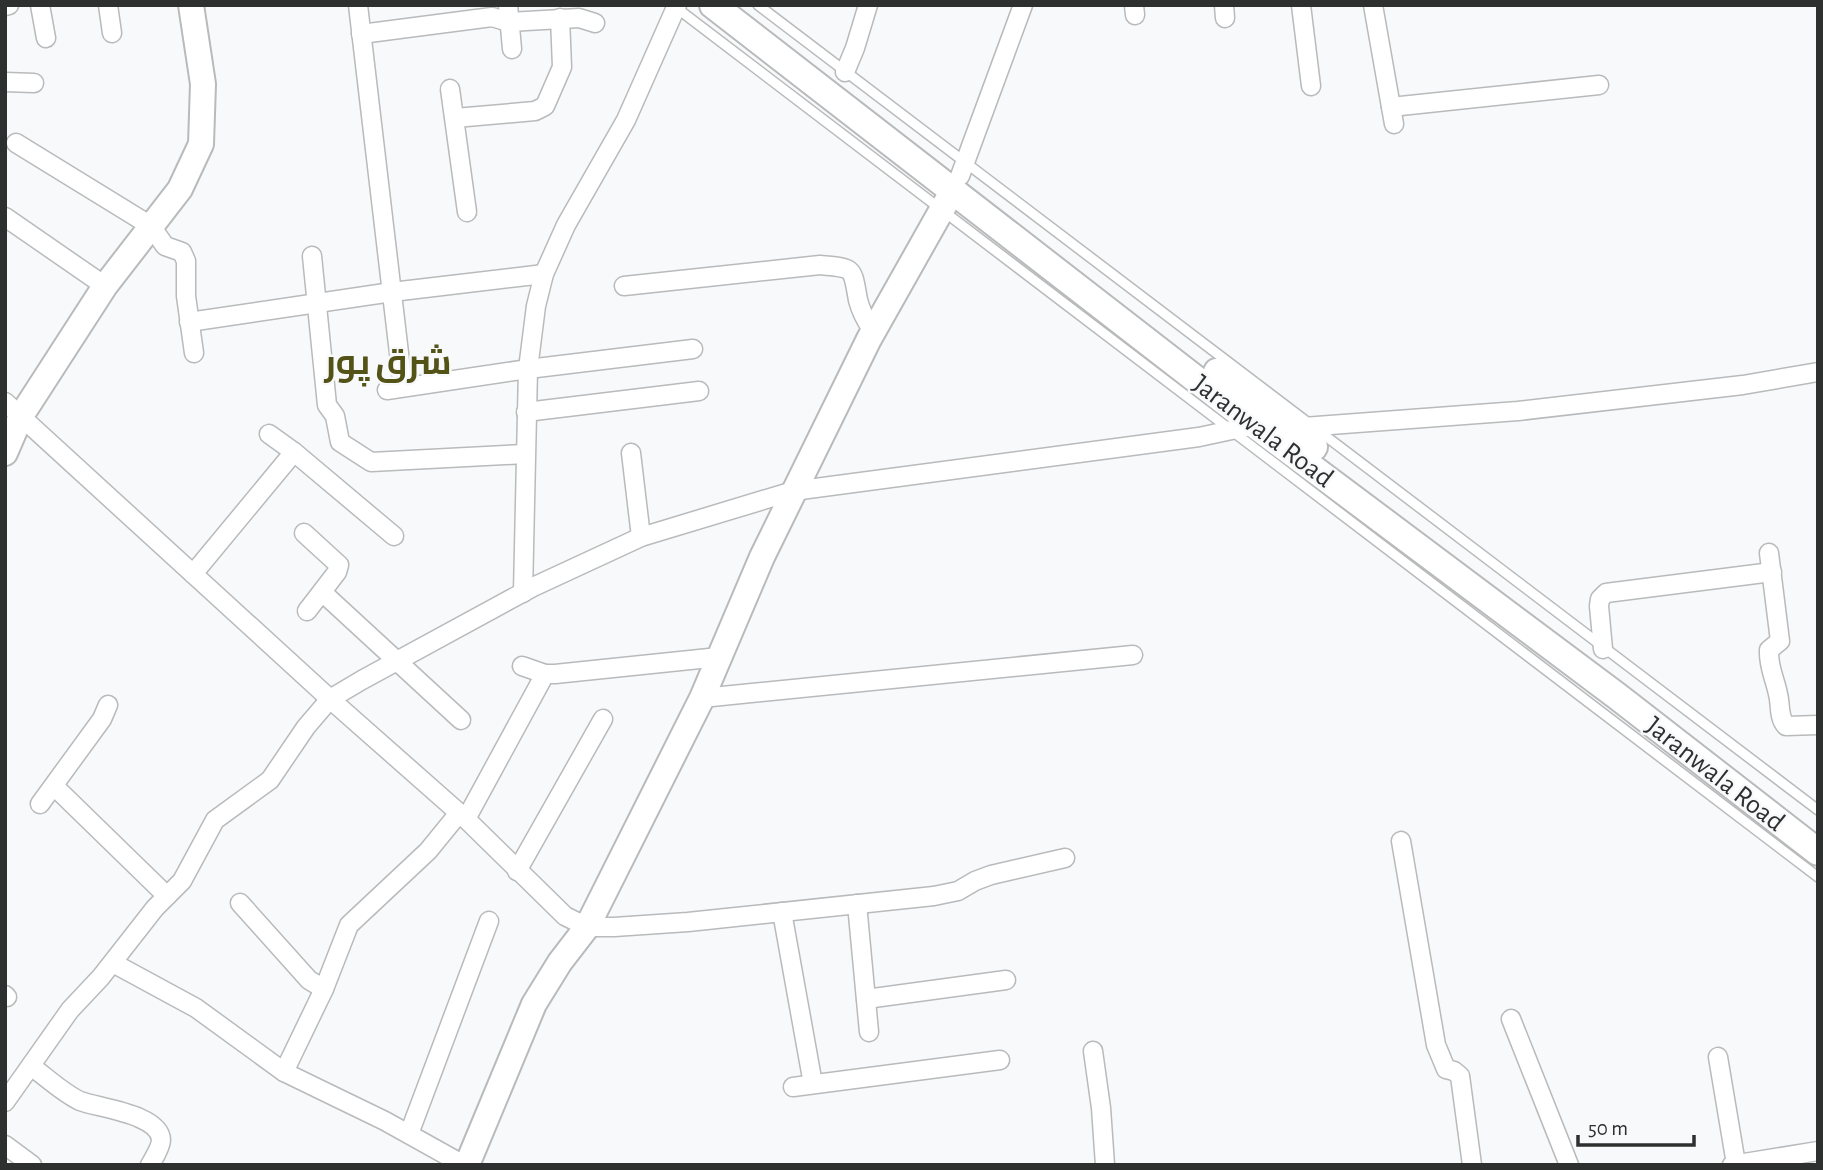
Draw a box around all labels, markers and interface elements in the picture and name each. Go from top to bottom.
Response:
district label: شرق پور [323,344,452,387]
street label: Jaranwala Road [1187,370,1338,493]
street label: Jaranwala Road [1640,712,1789,837]
scale bar [1578,1104,1694,1148]
text: 50 m [1588,1118,1628,1139]

